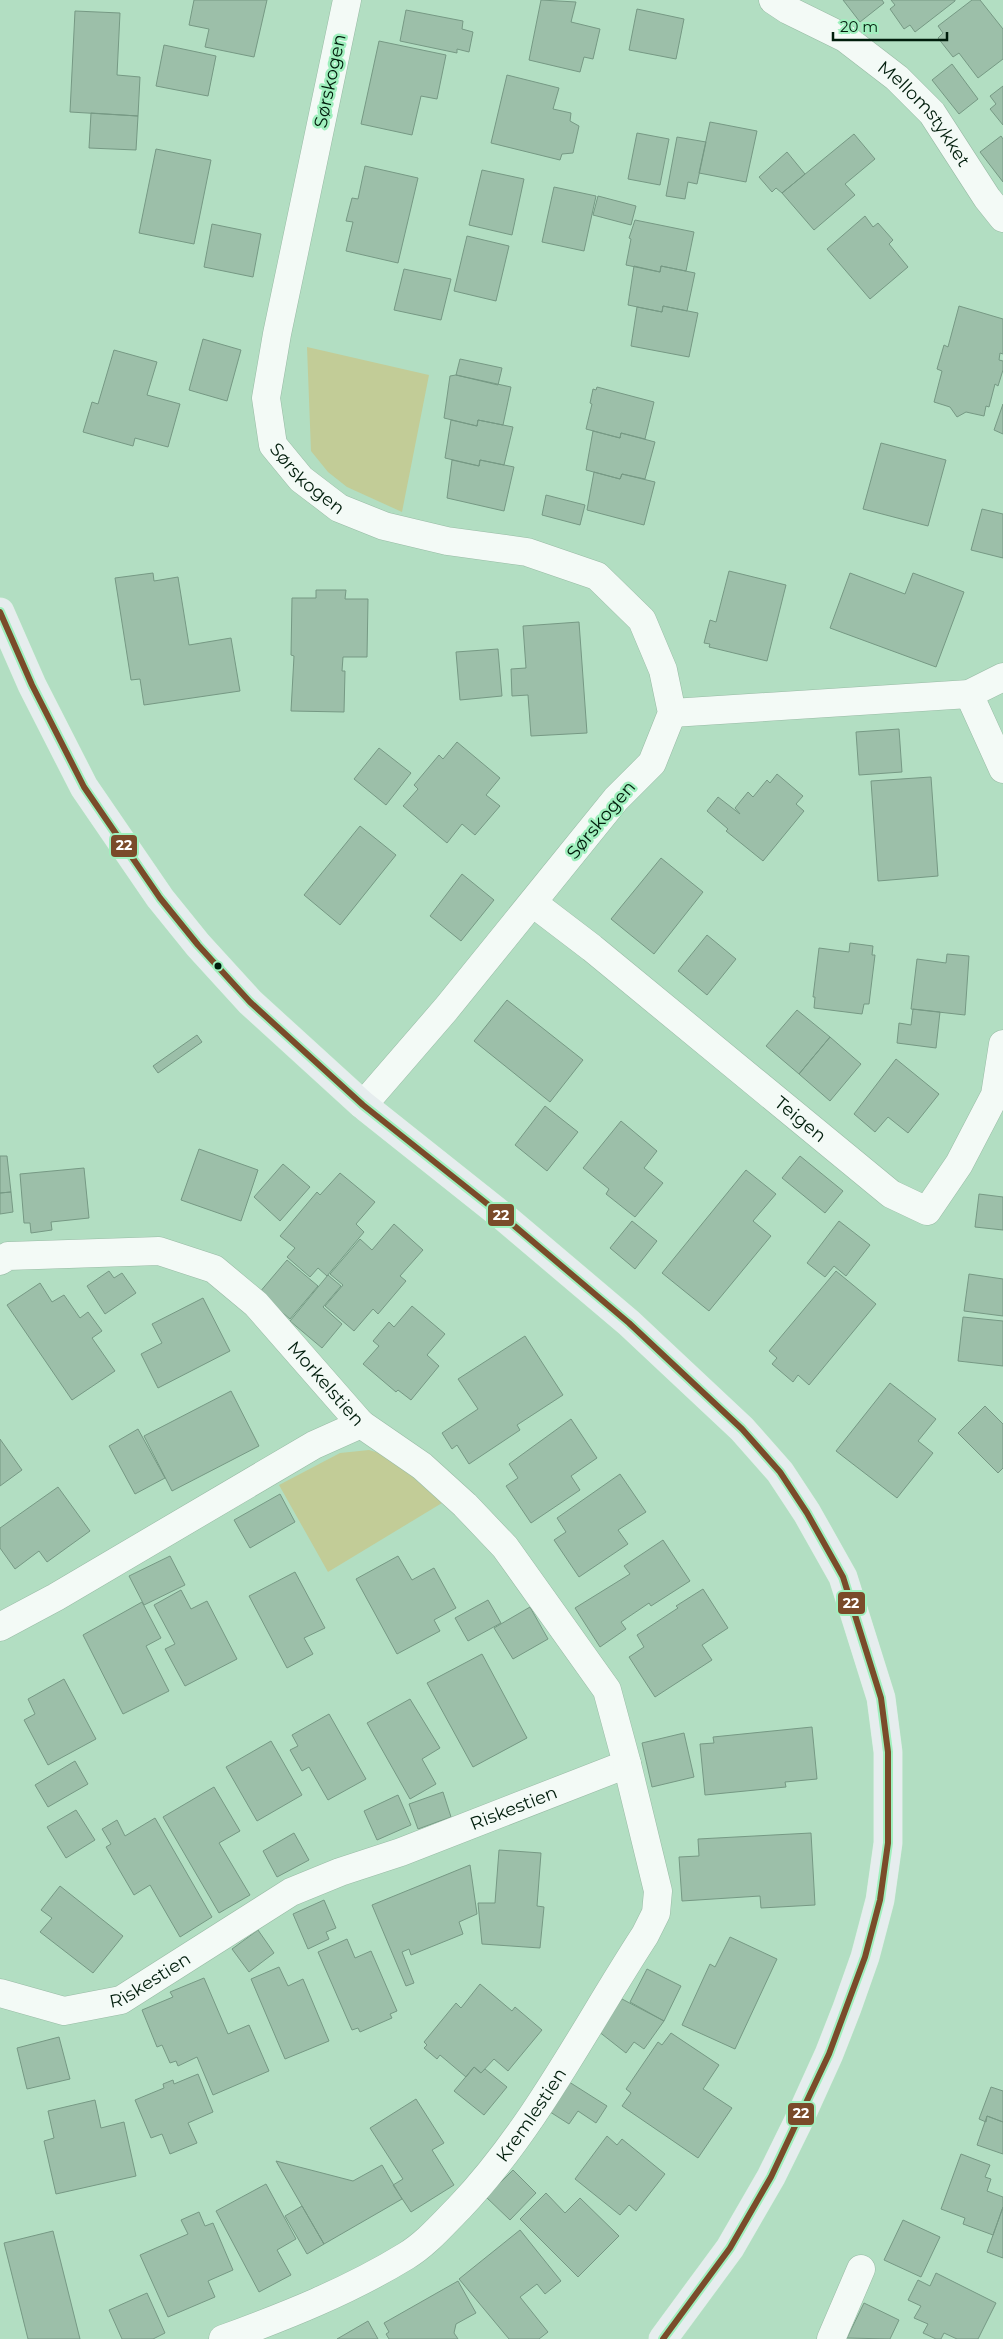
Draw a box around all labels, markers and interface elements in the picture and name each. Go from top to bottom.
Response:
scale bar [833,10,947,42]
text: 20 m [840,17,878,36]
street label: Sørskogen [309,32,351,130]
street label: Mellomstykket [873,56,975,171]
street label: Sørskogen [265,438,349,519]
street label: Sørskogen [562,776,640,864]
line badge: 22 [110,834,138,858]
text: 22 [116,836,132,854]
unlabelled marker [213,961,223,971]
street label: Teigen [770,1092,831,1147]
line badge: 22 [487,1203,515,1227]
text: 22 [493,1206,509,1224]
street label: Morkelstien [283,1337,369,1431]
line badge: 22 [837,1591,866,1615]
text: 22 [843,1594,859,1612]
street label: Riskestien [467,1781,561,1835]
street label: Riskestien [108,1948,195,2013]
street label: Kremlestien [491,2064,571,2167]
line badge: 22 [787,2102,815,2126]
text: 22 [793,2104,809,2122]

